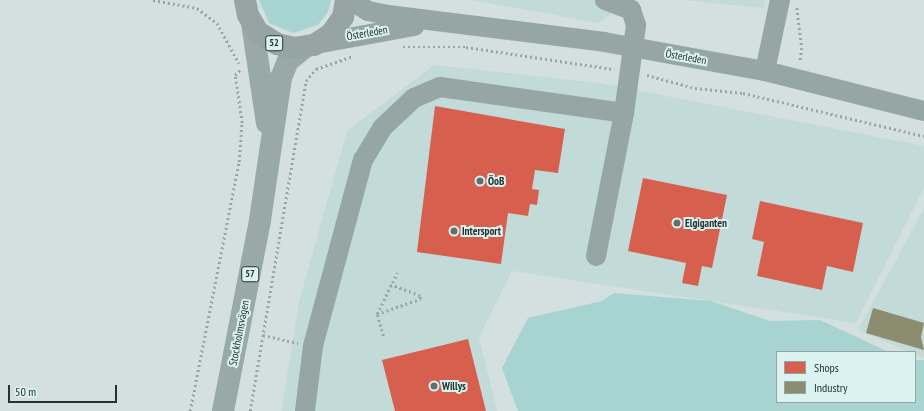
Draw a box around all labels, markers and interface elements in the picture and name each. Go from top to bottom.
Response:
street label: Österleden [345,23,389,43]
road number: 52 [265,35,283,51]
street label: Österleden [664,47,708,67]
place label: ÖoB [488,174,504,188]
marker: ÖoB [475,176,485,186]
place label: Elgiganten [685,216,727,230]
marker: Elgiganten [672,218,682,228]
place label: Intersport [462,224,501,238]
marker: Intersport [449,226,459,236]
road number: 57 [241,266,259,282]
street label: Stockholmsvägen [226,299,252,367]
legend [776,351,916,403]
text: Shops [814,360,839,375]
scale bar [10,377,119,403]
place label: Willys [442,379,466,393]
text: Industry [814,380,848,395]
marker: Willys [429,381,439,391]
text: 50 m [15,384,36,399]

